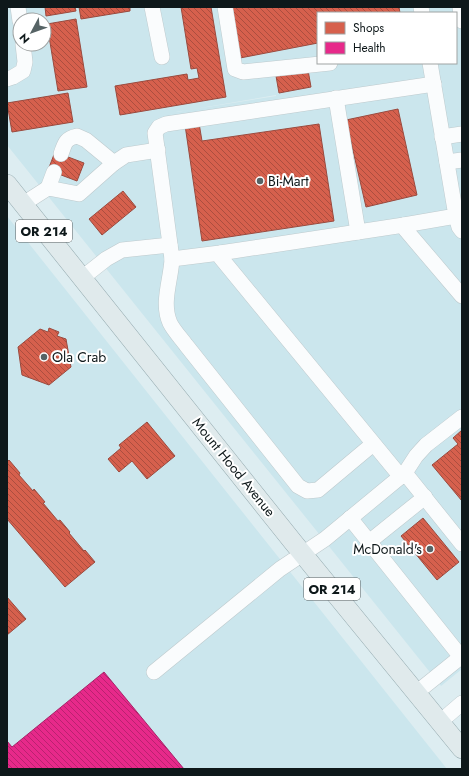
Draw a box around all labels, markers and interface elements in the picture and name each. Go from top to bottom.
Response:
north arrow [12,12,52,52]
legend [317,12,457,64]
text: Shops [353,19,384,37]
text: N [16,30,33,47]
text: Health [353,39,385,57]
place label: Bi-Mart [268,171,309,191]
marker: Bi-Mart [255,176,265,186]
road number: OR 214 [16,220,72,242]
place label: Ola Crab [52,347,106,367]
marker: Ola Crab [39,352,49,362]
street label: Mount Hood Avenue [188,413,280,521]
place label: McDonald's [353,539,422,559]
marker: McDonald's [425,544,435,554]
road number: OR 214 [304,578,360,600]

